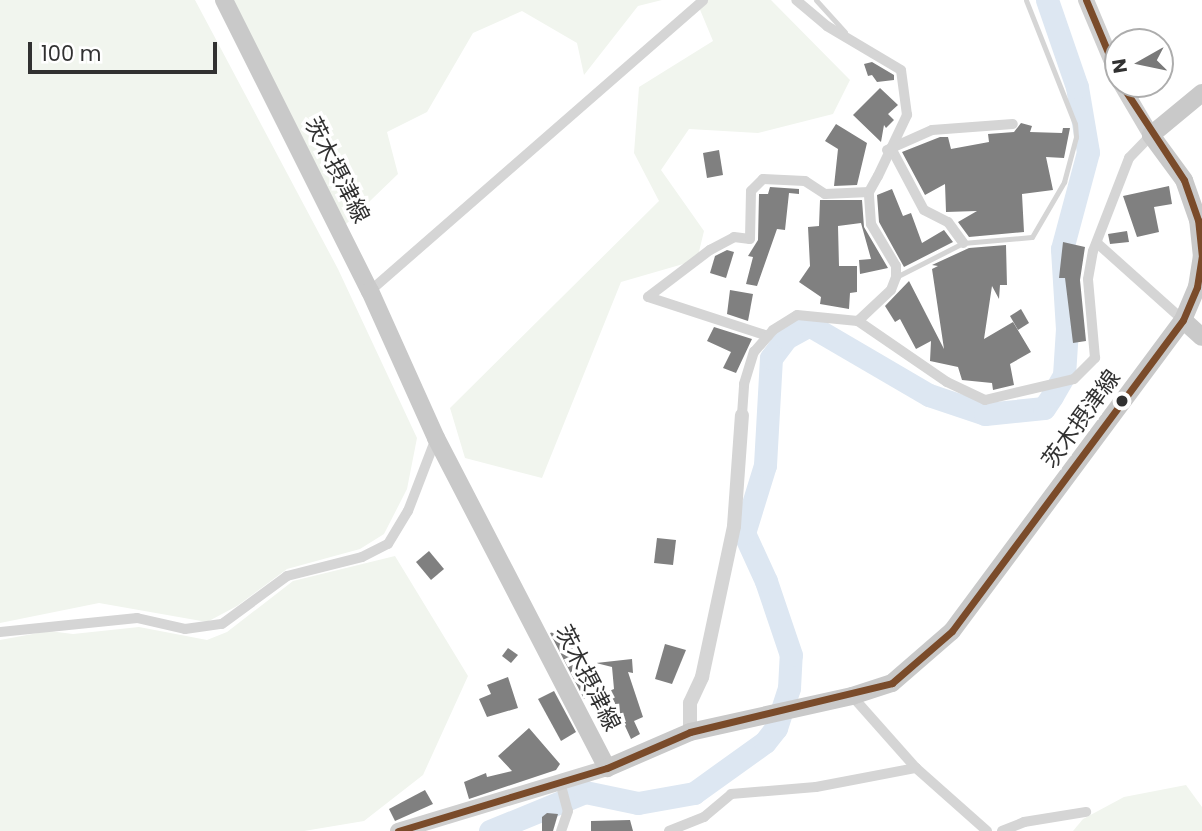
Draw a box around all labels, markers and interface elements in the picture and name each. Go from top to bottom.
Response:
scale bar [32,28,220,72]
north arrow [1104,28,1174,98]
text: 100 m [41,39,101,68]
text: N [1105,57,1134,75]
street label: 茨木摂津線 [299,113,375,227]
street label: 茨木摂津線 [1036,364,1126,474]
unlabelled marker [1115,394,1129,408]
street label: 茨木摂津線 [550,621,626,735]

